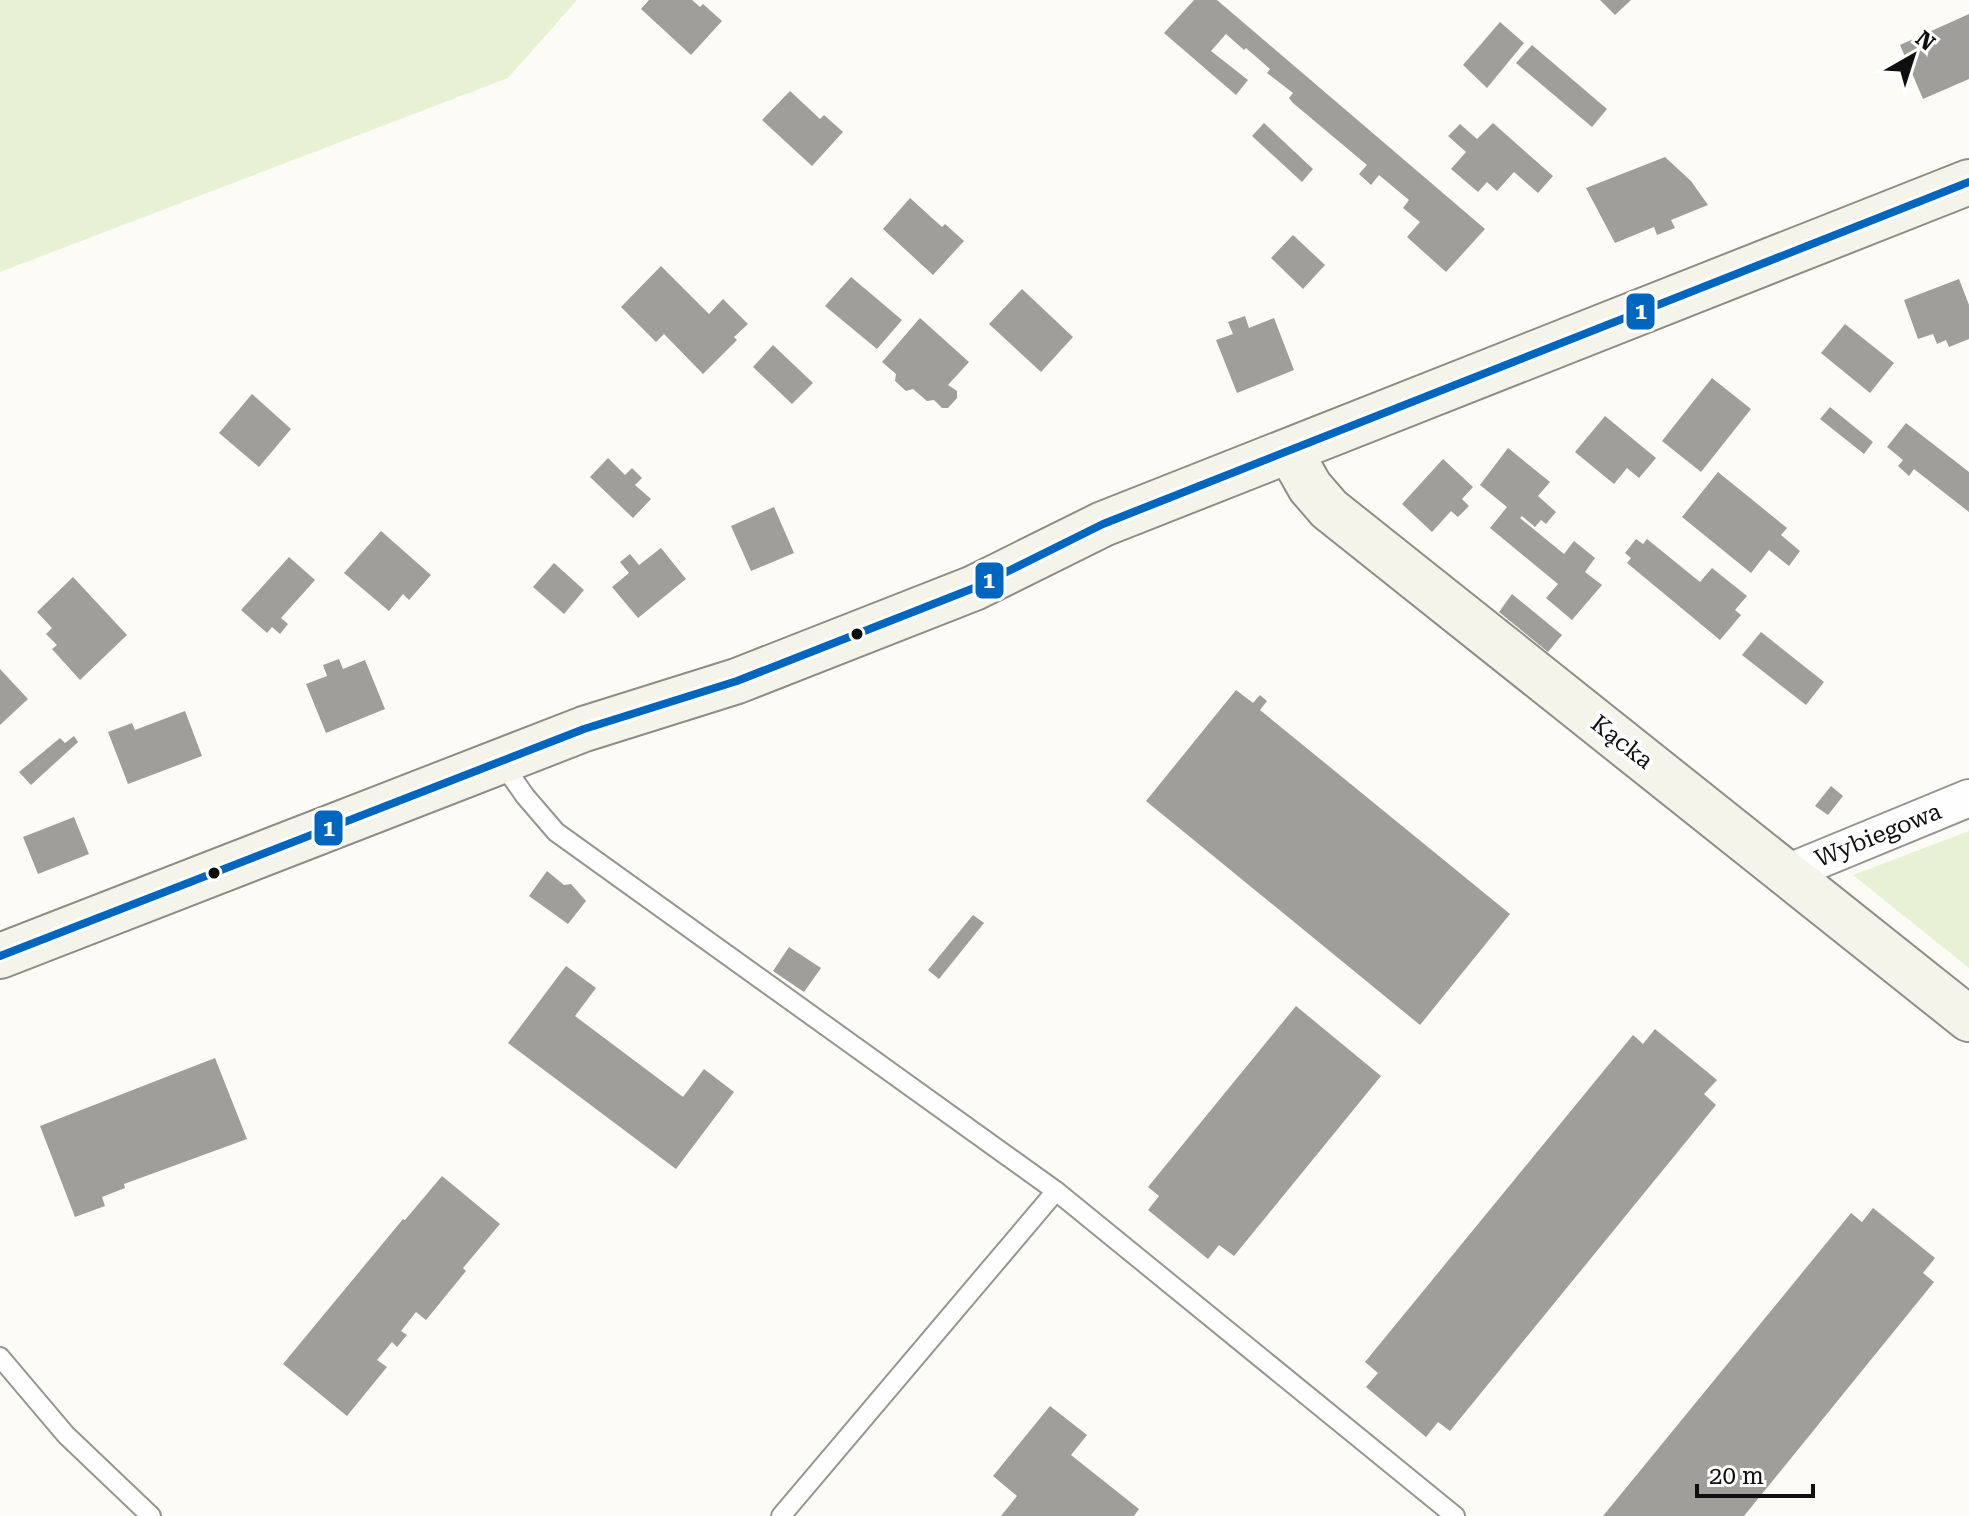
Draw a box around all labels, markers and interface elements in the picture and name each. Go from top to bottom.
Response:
north arrow [1873,16,1953,96]
text: N [1911,26,1940,56]
line badge: 1 [1625,292,1656,331]
text: 1 [1635,299,1647,324]
line badge: 1 [974,561,1005,600]
text: 1 [983,568,995,593]
unlabelled marker [849,626,865,642]
street label: Kącka [1586,709,1658,775]
street label: Wybiegowa [1811,797,1945,873]
line badge: 1 [313,809,344,847]
text: 1 [323,816,335,841]
unlabelled marker [206,865,222,881]
scale bar [1697,1448,1813,1498]
text: 20 m [1709,1462,1764,1490]

